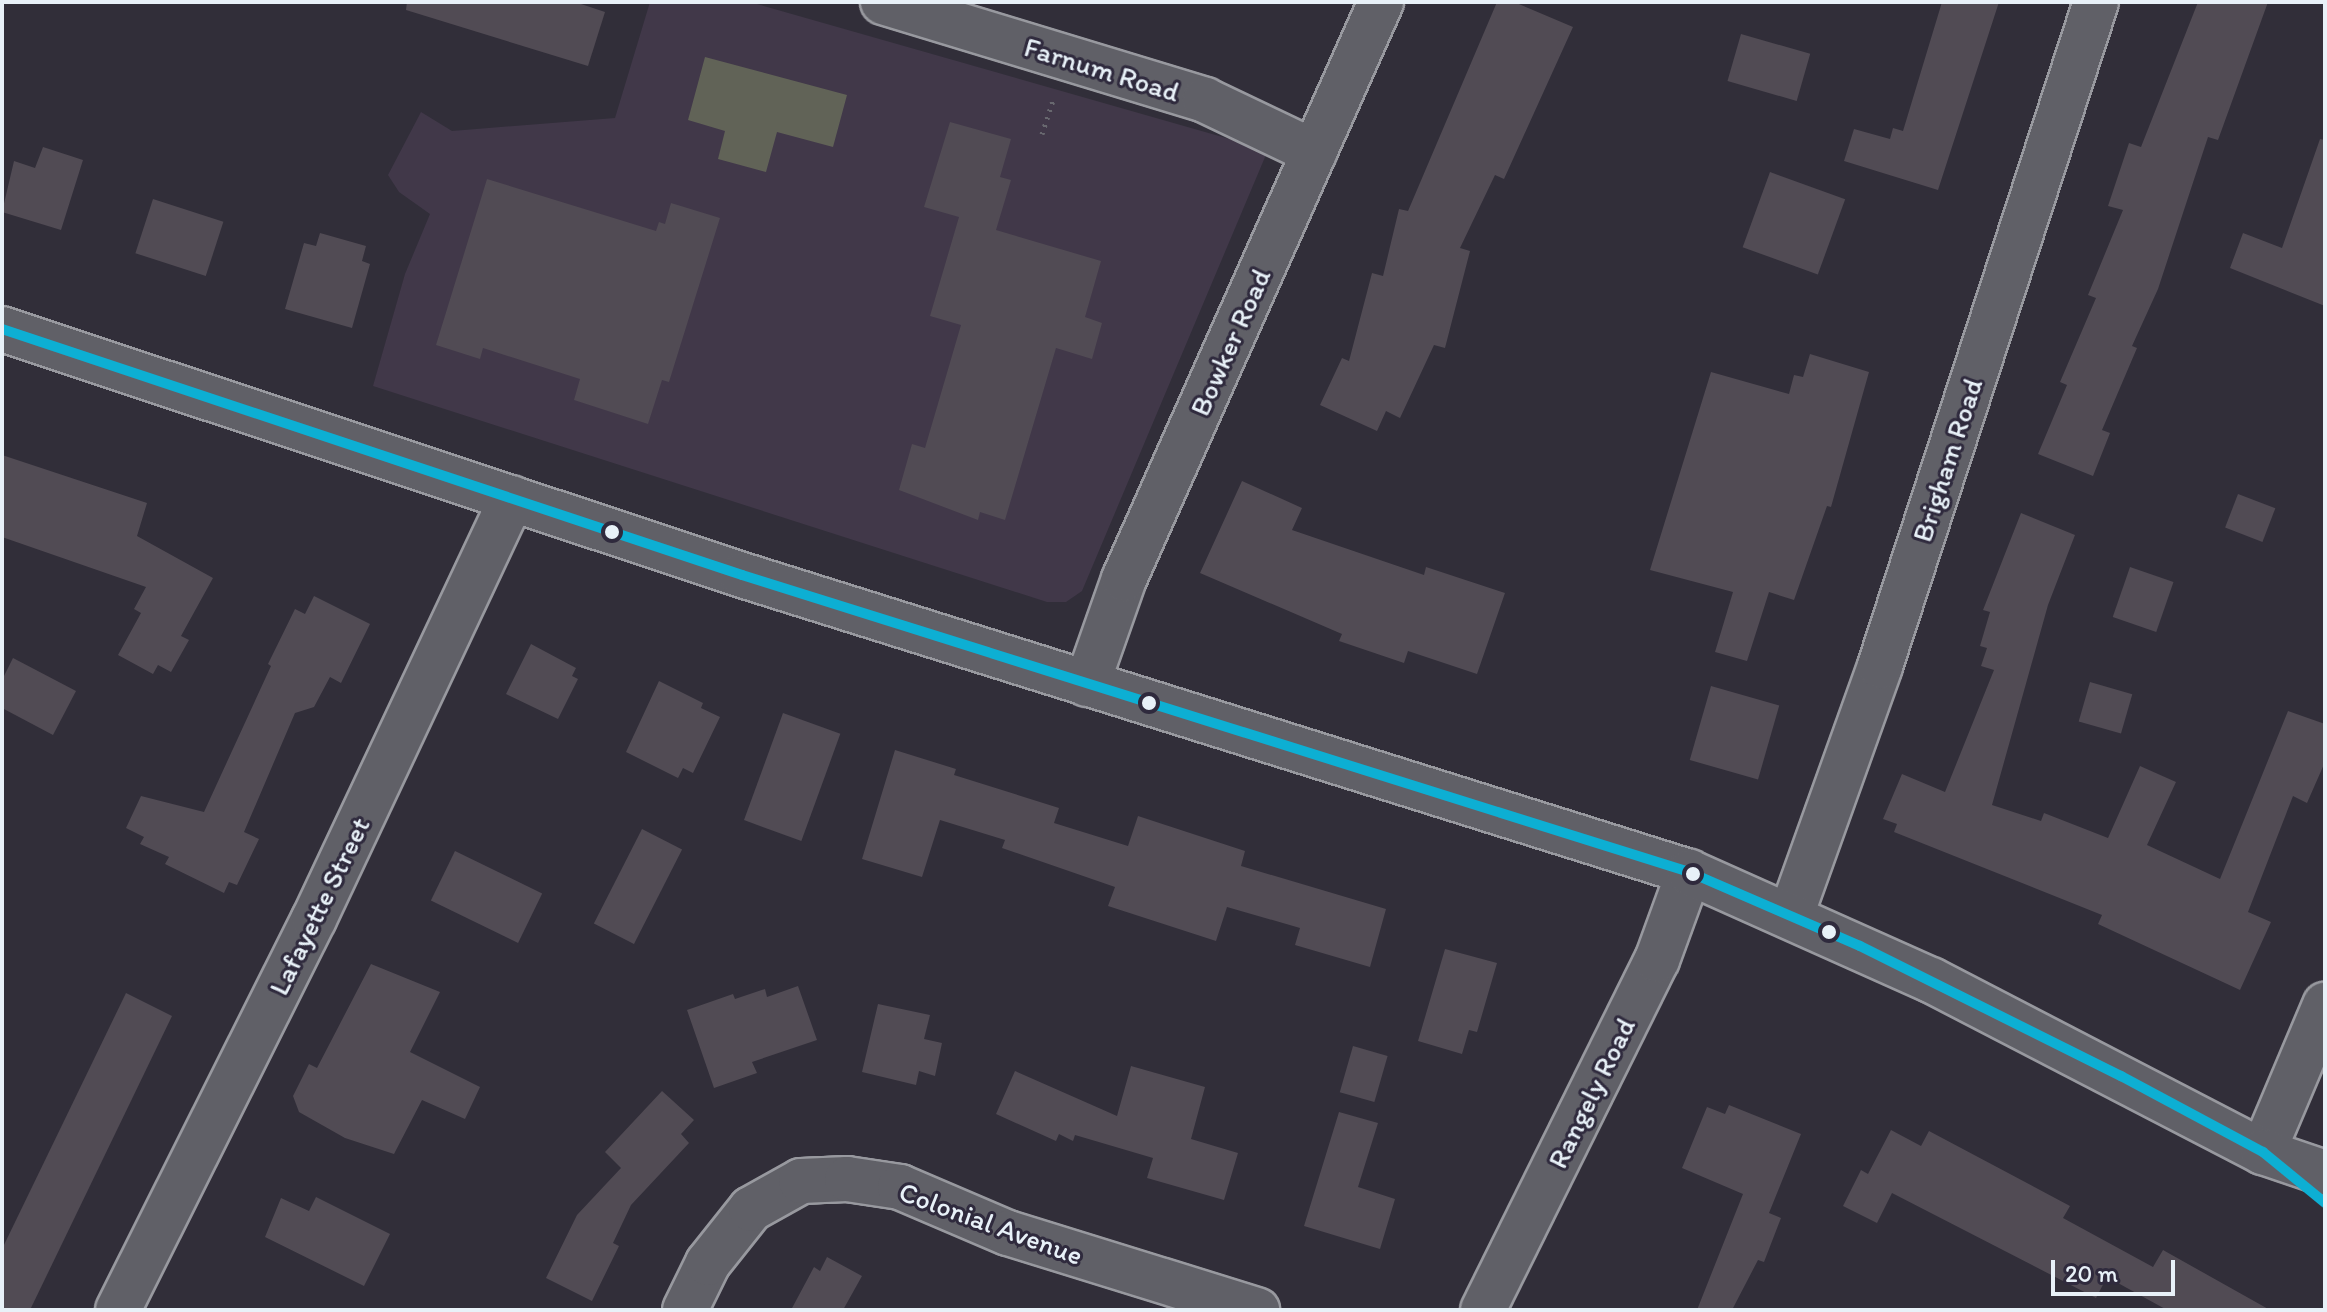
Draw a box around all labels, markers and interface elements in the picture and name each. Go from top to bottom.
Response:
street label: Farnum Road [1021,30,1183,108]
street label: Bowker Road [1183,264,1277,420]
street label: Brigham Road [1905,374,1989,546]
unlabelled marker [604,524,620,540]
unlabelled marker [1141,695,1157,711]
street label: Lafayette Street [262,812,376,1000]
unlabelled marker [1685,866,1701,882]
unlabelled marker [1821,924,1837,940]
street label: Rangely Road [1540,1013,1642,1173]
street label: Colonial Avenue [895,1174,1087,1272]
scale bar [2055,1244,2179,1294]
text: 20 m [2065,1259,2118,1288]

